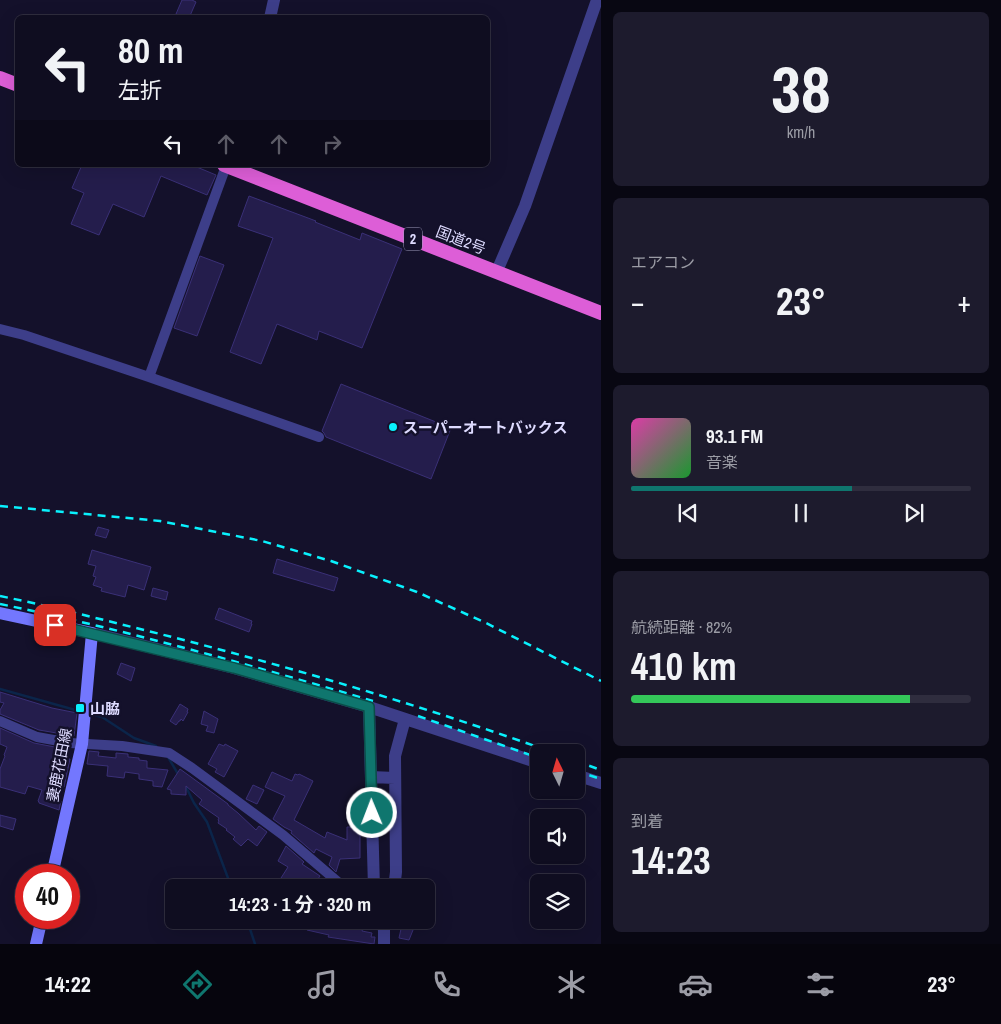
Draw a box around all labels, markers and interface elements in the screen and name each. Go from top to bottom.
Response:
text: 80 m [118,27,183,74]
icon: left [35,35,100,100]
text: 38 [771,45,831,132]
text: 左折 [118,75,162,105]
text: km/h [787,121,815,143]
icon: left [159,130,187,158]
icon: ahead [212,130,240,158]
icon: ahead [265,130,293,158]
icon: right [318,130,346,158]
street label: 国道2号 [433,221,489,259]
road number: 2 [404,228,422,250]
text: エアコン [631,251,695,273]
text: 23° [776,276,826,327]
text: − [631,283,644,321]
text: + [958,283,971,321]
place label: スーパーオートバックス [403,417,567,438]
marker: スーパーオートバックス [387,421,399,433]
text: 93.1 FM [706,423,763,449]
text: 音楽 [706,451,738,473]
icon: previous [674,499,702,527]
icon: pause [787,499,815,527]
icon: next [900,499,928,527]
pin [34,604,76,646]
icon: arrive [41,611,69,639]
text: 航続距離 · 82% [631,616,732,638]
text: 410 km [631,641,737,692]
place label: 山脇 [90,698,120,719]
marker: 山脇 [74,702,86,714]
street label: 妻鹿花田線 [42,726,76,804]
north arrow [530,744,585,799]
map controls [530,744,585,929]
position arrow [345,786,397,838]
button: sound [530,809,585,864]
text: 到着 [631,810,663,832]
text: 14:23 [631,835,711,886]
speed limit sign: 40 [15,864,80,929]
button: layers [530,874,585,929]
text: 14:23 · 1 分 · 320 m [229,891,371,917]
icon: directions [180,967,215,1002]
icon: music [305,967,340,1002]
icon: phone [429,967,464,1002]
icon: climate [554,967,589,1002]
icon: car [678,967,713,1002]
icon: filters [803,967,838,1002]
text: 14:22 [45,969,91,999]
text: 23° [927,969,956,999]

